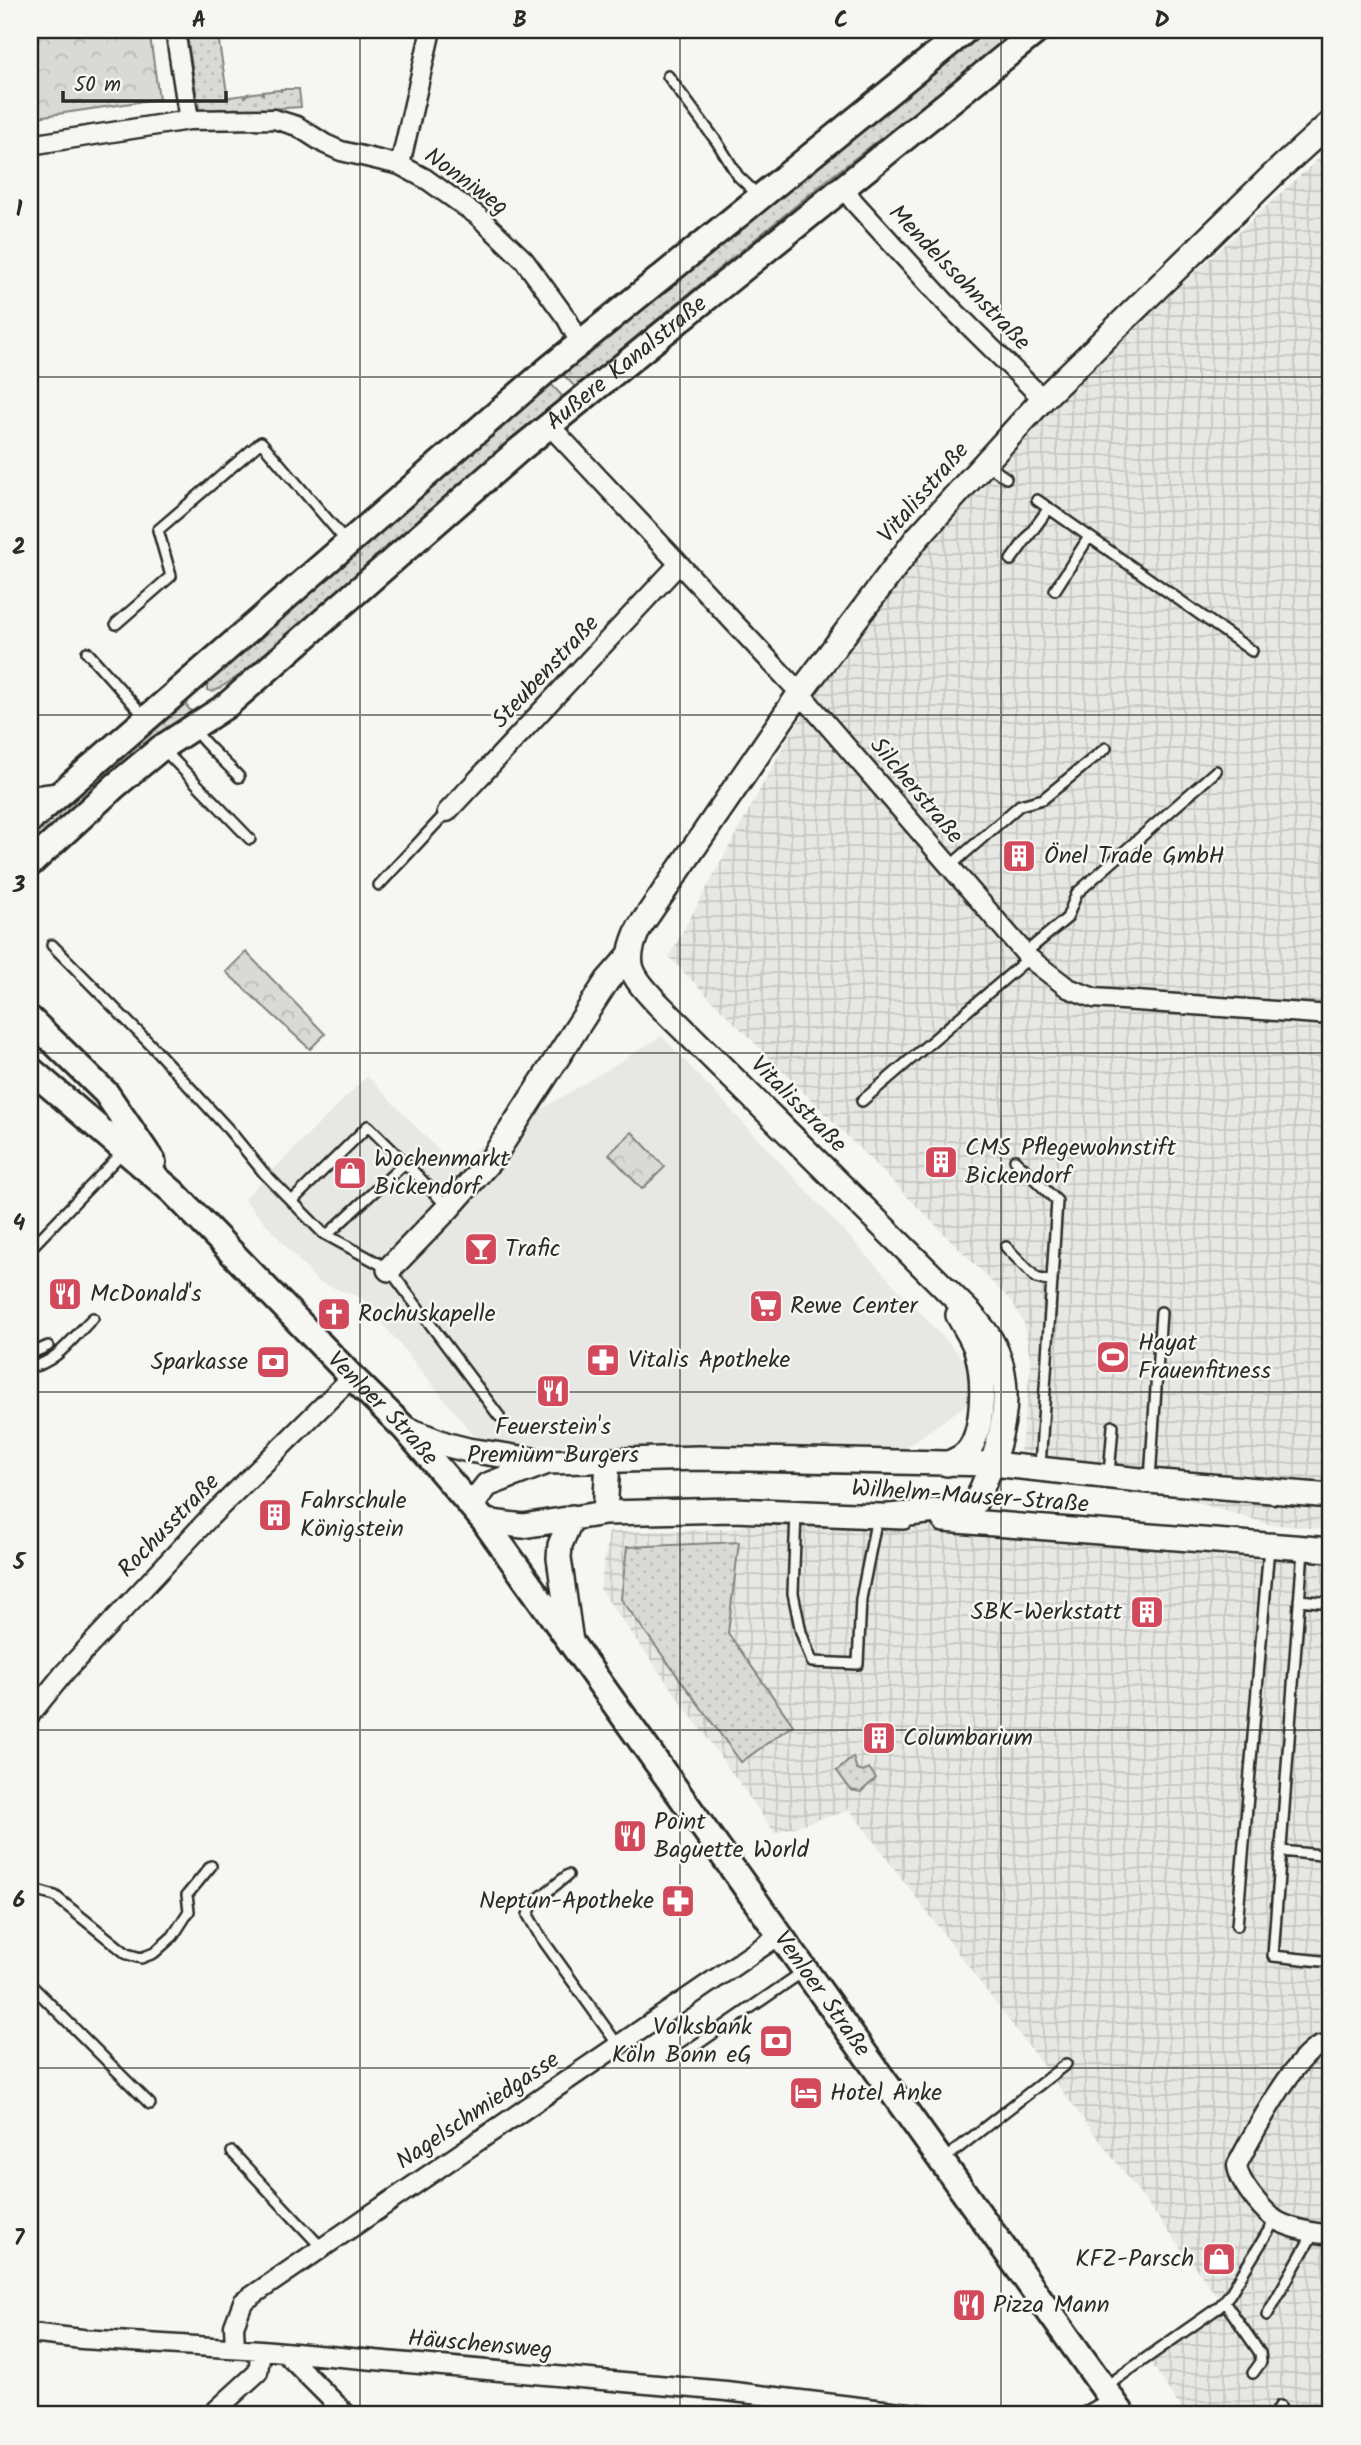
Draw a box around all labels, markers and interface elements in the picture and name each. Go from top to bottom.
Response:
text: A [192,3,206,39]
text: B [513,3,527,39]
text: C [834,3,848,39]
text: D [1154,3,1170,39]
scale bar [63,60,226,104]
text: 50 m [74,69,121,102]
street label: Nonniweg [415,138,517,226]
text: 1 [16,192,23,228]
street label: Mendelssohnstraße [878,195,1040,361]
street label: Äußere Kanalstraße [537,285,716,440]
street label: Vitalisstraße [868,433,980,553]
text: 2 [12,530,26,566]
street label: Steubenstraße [483,606,610,738]
street label: Silcherstraße [859,729,973,854]
building icon: Önel Trade GmbH [1000,837,1038,875]
place label: Önel Trade GmbH [1044,837,1225,876]
text: 3 [12,868,26,904]
street label: Vitalisstraße [740,1047,856,1163]
place label: CMS Pflegewohnstift Bickendorf [965,1129,1177,1196]
place label: Wochenmarkt Bickendorf [374,1140,510,1207]
building icon: CMS Pflegewohnstift Bickendorf [922,1143,960,1181]
shop icon: Wochenmarkt Bickendorf [331,1154,369,1192]
text: 4 [13,1206,26,1242]
bar icon: Trafic [462,1230,500,1268]
place label: Trafic [505,1230,560,1269]
restaurant icon: McDonald's [46,1275,84,1313]
place label: McDonald's [90,1275,202,1314]
supermarket icon: Rewe Center [747,1287,785,1325]
place label: Rewe Center [790,1287,919,1326]
church icon: Rochuskapelle [315,1295,353,1333]
place label: Rochuskapelle [358,1295,496,1334]
place label: Hayat Frauenfitness [1138,1324,1271,1391]
sports icon: Hayat Frauenfitness [1094,1338,1132,1376]
pharmacy icon: Vitalis Apotheke [584,1341,622,1379]
place label: Vitalis Apotheke [628,1341,791,1380]
street label: Venloer Straße [317,1342,448,1475]
place label: Sparkasse [151,1343,248,1382]
bank icon: Sparkasse [254,1343,292,1381]
restaurant icon: Feuerstein's Premium Burgers [534,1372,572,1410]
place label: Feuerstein's Premium Burgers [467,1408,639,1475]
street label: Rochusstraße [109,1464,230,1588]
street label: Wilhelm-Mauser-Straße [850,1469,1090,1525]
place label: Fahrschule Königstein [300,1482,407,1549]
building icon: Fahrschule Königstein [256,1496,294,1534]
text: 5 [12,1545,27,1581]
place label: SBK-Werkstatt [971,1593,1123,1632]
building icon: SBK-Werkstatt [1128,1593,1166,1631]
building icon: Columbarium [860,1719,898,1757]
place label: Columbarium [903,1719,1033,1758]
place label: Point Baguette World [654,1803,810,1870]
restaurant icon: Point Baguette World [611,1817,649,1855]
place label: Neptun-Apotheke [479,1882,654,1921]
pharmacy icon: Neptun-Apotheke [659,1882,697,1920]
text: 6 [13,1883,25,1919]
street label: Venloer Straße [763,1923,881,2066]
place label: Volksbank Köln Bonn eG [612,2008,753,2075]
bank icon: Volksbank Köln Bonn eG [757,2022,795,2060]
street label: Nagelschmiedgasse [388,2041,568,2181]
hotel icon: Hotel Anke [787,2074,825,2112]
place label: Hotel Anke [830,2074,942,2113]
text: 7 [14,2221,26,2257]
place label: KFZ-Parsch [1075,2240,1194,2279]
shop icon: KFZ-Parsch [1200,2240,1238,2278]
restaurant icon: Pizza Mann [950,2286,988,2324]
place label: Pizza Mann [993,2286,1110,2325]
street label: Häuschensweg [406,2319,554,2371]

